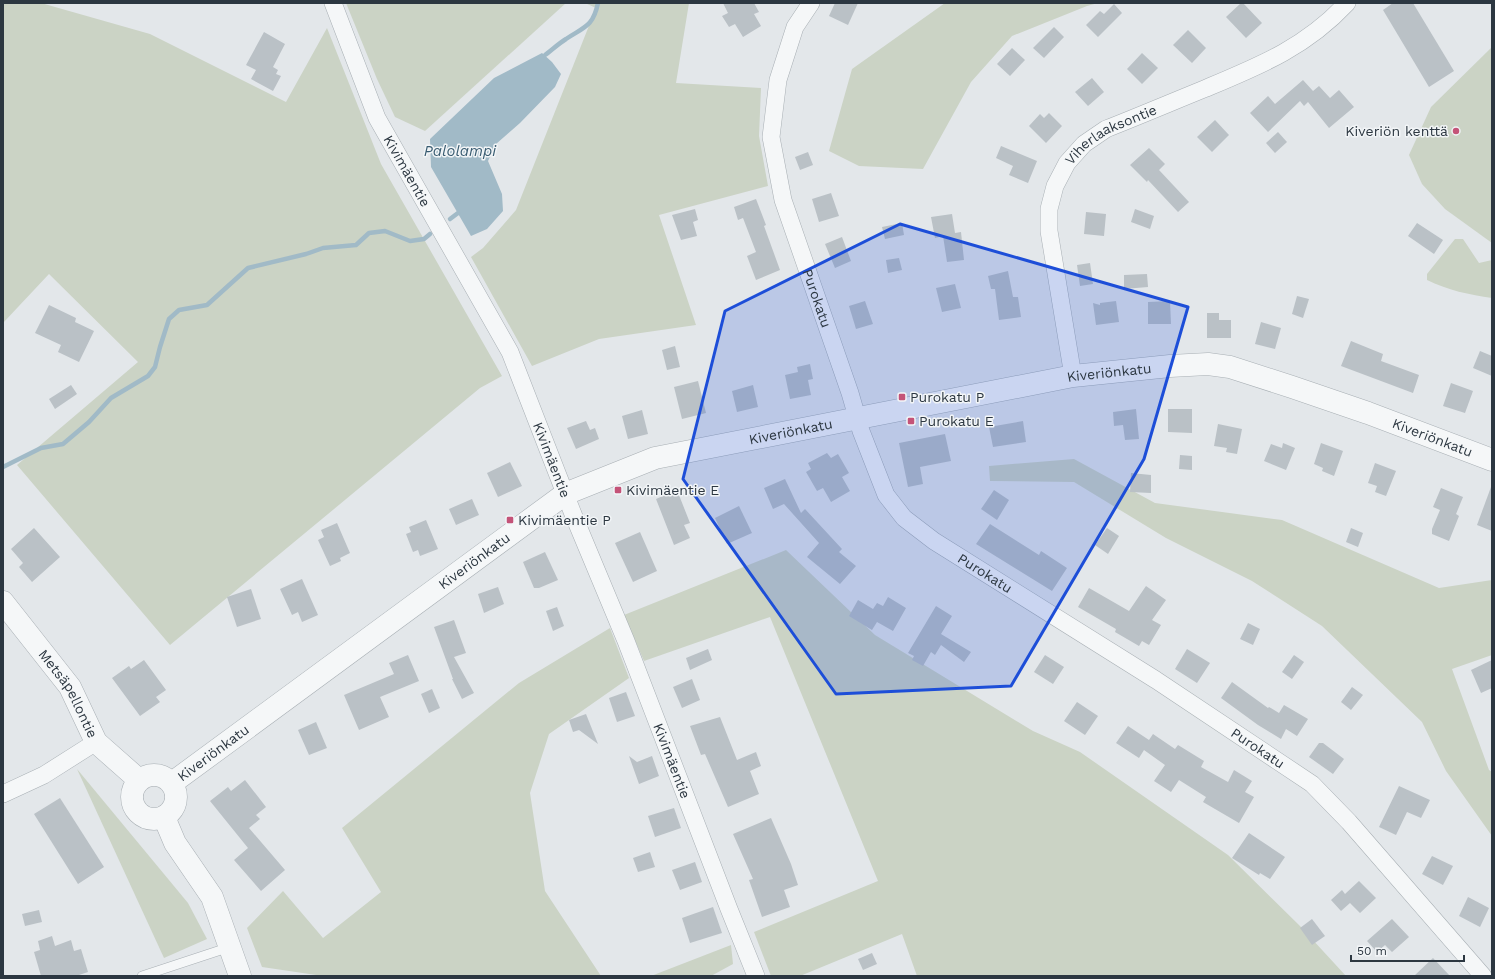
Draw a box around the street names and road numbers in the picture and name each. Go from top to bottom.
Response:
street label: Viherlaaksontie [1061,101,1159,168]
street label: Kivimäentie [380,132,434,209]
street label: Purokatu [800,267,835,330]
street label: Kiveriönkatu [1065,360,1152,385]
street label: Kiveriönkatu [748,415,834,447]
street label: Kiveriönkatu [1390,415,1475,460]
street label: Kivimäentie [530,420,574,500]
street label: Kiveriönkatu [435,529,513,592]
street label: Purokatu [955,550,1015,596]
street label: Metsäpellontie [35,646,101,740]
street label: Kiveriönkatu [174,721,252,784]
street label: Kivimäentie [650,721,694,801]
street label: Purokatu [1228,724,1288,772]

